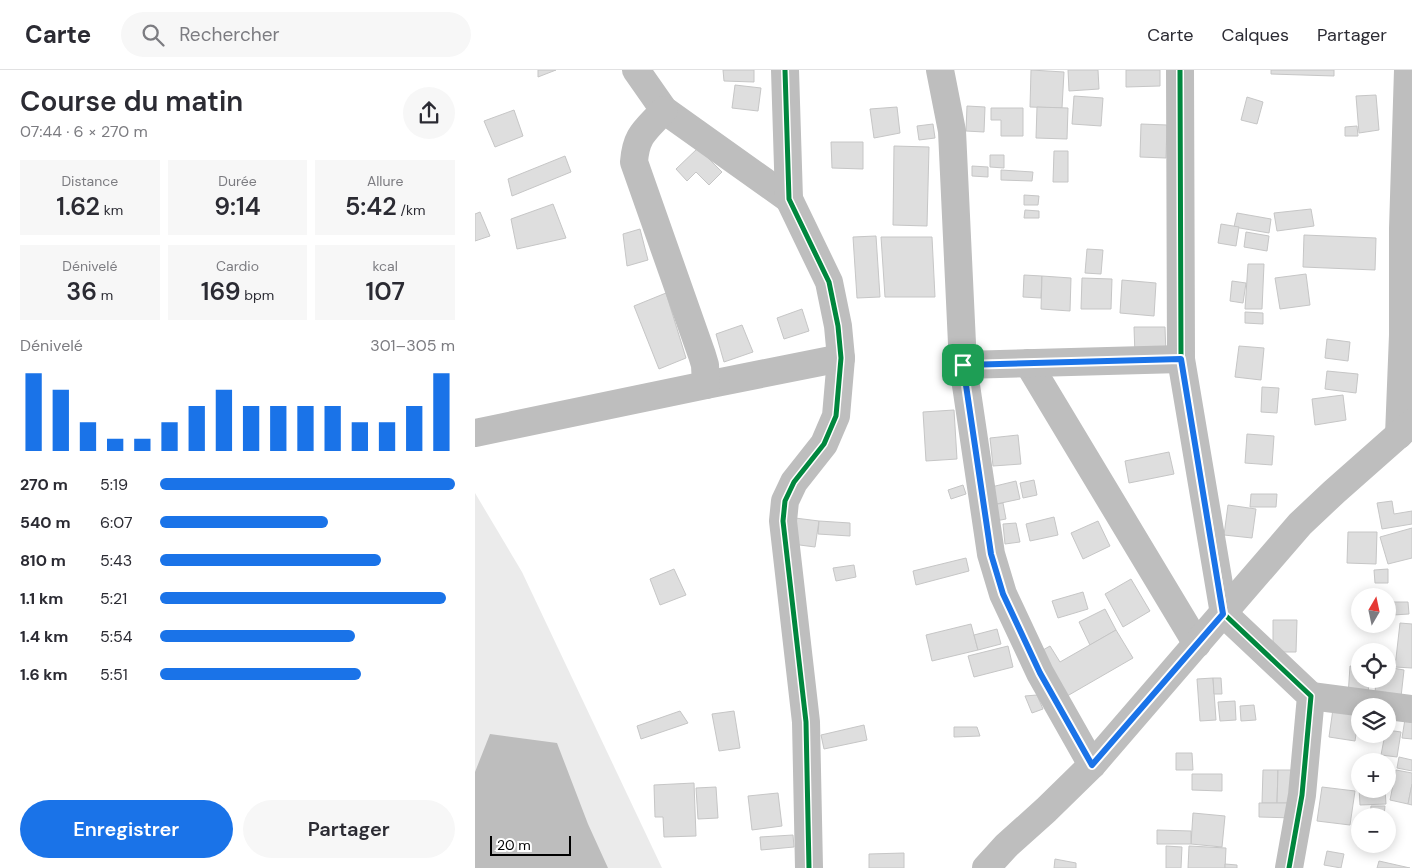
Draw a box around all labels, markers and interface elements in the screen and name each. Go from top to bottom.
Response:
search box [121,12,471,57]
text: Carte [25,19,91,50]
icon: search [139,21,167,49]
text: Rechercher [179,22,280,47]
text: Carte [1147,23,1194,47]
text: Calques [1222,23,1289,47]
text: Partager [1317,23,1387,47]
text: Course du matin [20,83,243,120]
button: share [403,87,455,139]
text: 07:44 · 6 × 270 m [20,121,148,142]
text: Distance [61,172,118,190]
text: Durée [218,172,257,190]
text: Allure [367,172,403,190]
text: 1.62 [56,190,100,223]
text: 9:14 [214,190,261,223]
text: 5:42 [345,190,397,223]
text: km [100,201,123,219]
text: /km [397,201,425,219]
text: Dénivelé [62,257,117,275]
text: Cardio [216,257,259,275]
text: kcal [373,257,398,275]
text: 36 [66,275,97,308]
text: 169 [201,275,241,308]
text: 107 [365,275,405,308]
text: m [97,286,113,304]
text: bpm [241,286,274,304]
text: Dénivelé [20,335,83,356]
text: 301–305 m [370,335,455,356]
pin [942,344,984,386]
icon: arrive [949,351,977,379]
text: 270 m [20,474,68,495]
text: 5:19 [100,474,128,495]
text: 540 m [20,512,70,533]
text: 6:07 [100,512,133,533]
text: 810 m [20,550,66,571]
text: 5:43 [100,550,132,571]
text: 1.1 km [20,588,63,609]
text: 5:21 [100,588,127,609]
north arrow [1351,588,1396,632]
map controls [1351,588,1396,853]
text: 1.4 km [20,626,68,647]
text: 5:54 [100,626,132,647]
button: locate [1351,643,1396,688]
text: 1.6 km [20,664,68,685]
text: 5:51 [100,664,128,685]
button: layers [1351,698,1396,743]
button: + [1351,753,1396,798]
button: Enregistrer [20,800,233,858]
button: Partager [243,800,455,858]
button: − [1351,808,1396,853]
scale bar [490,833,571,856]
text: 20 m [497,836,531,854]

